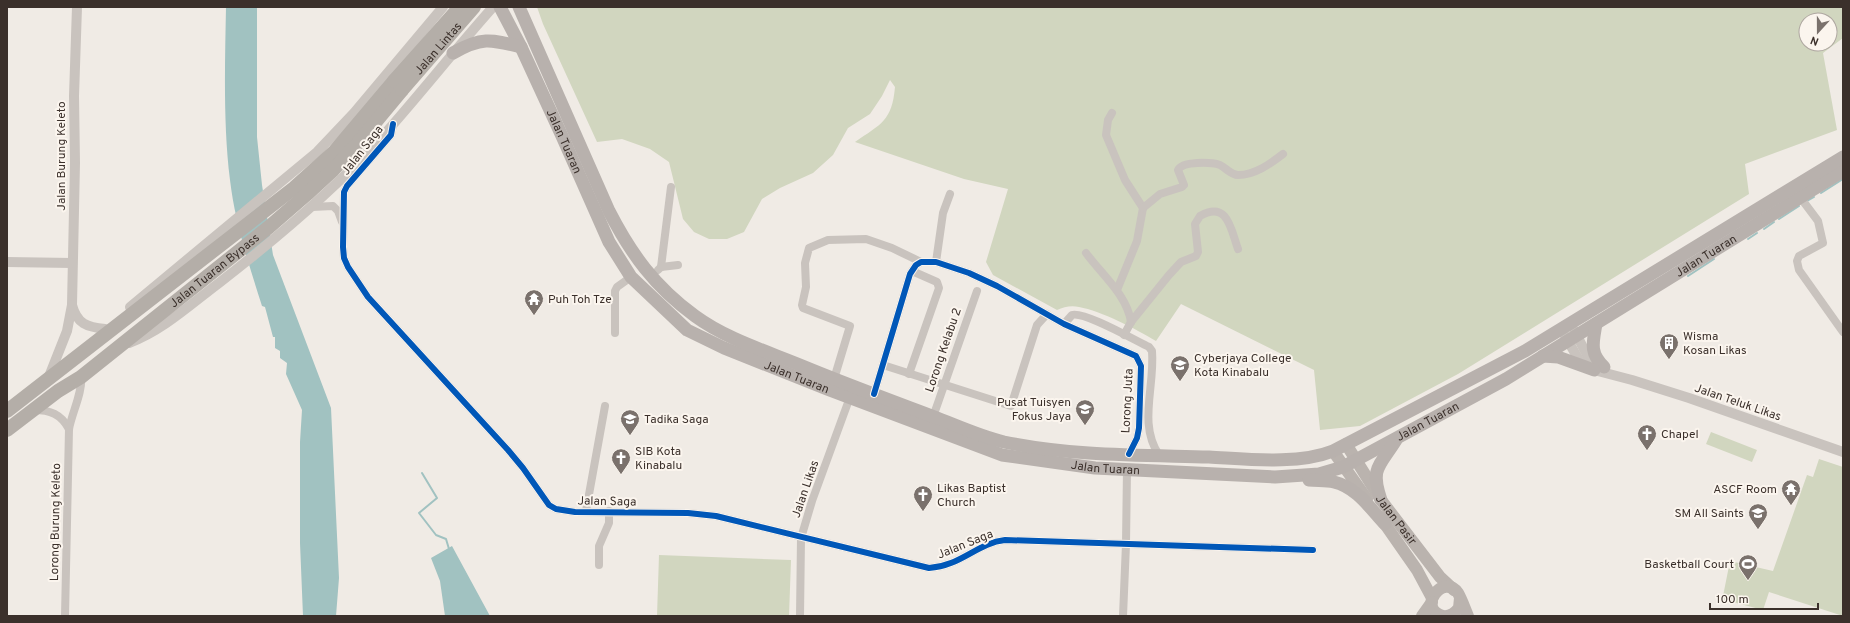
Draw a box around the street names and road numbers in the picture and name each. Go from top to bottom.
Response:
street label: Jalan Lintas [412,19,466,79]
street label: Jalan Burung Keleto [54,101,70,211]
street label: Jalan Tuaran [542,107,585,177]
street label: Jalan Saga [338,122,387,179]
street label: Jalan Tuaran Bypass [167,230,263,312]
street label: Jalan Tuaran [1673,231,1740,281]
street label: Lorong Kelabu 2 [922,306,966,395]
street label: Jalan Tuaran [761,358,831,398]
street label: Lorong Juta [1118,368,1138,434]
street label: Jalan Teluk Likas [1692,381,1783,425]
street label: Jalan Tuaran [1394,399,1462,446]
street label: Jalan Likas [789,458,823,520]
street label: Jalan Tuaran [1070,458,1140,479]
street label: Lorong Burung Keleto [47,463,65,581]
street label: Jalan Pasir [1371,492,1420,549]
street label: Jalan Saga [577,493,637,511]
street label: Jalan Saga [935,526,996,563]

